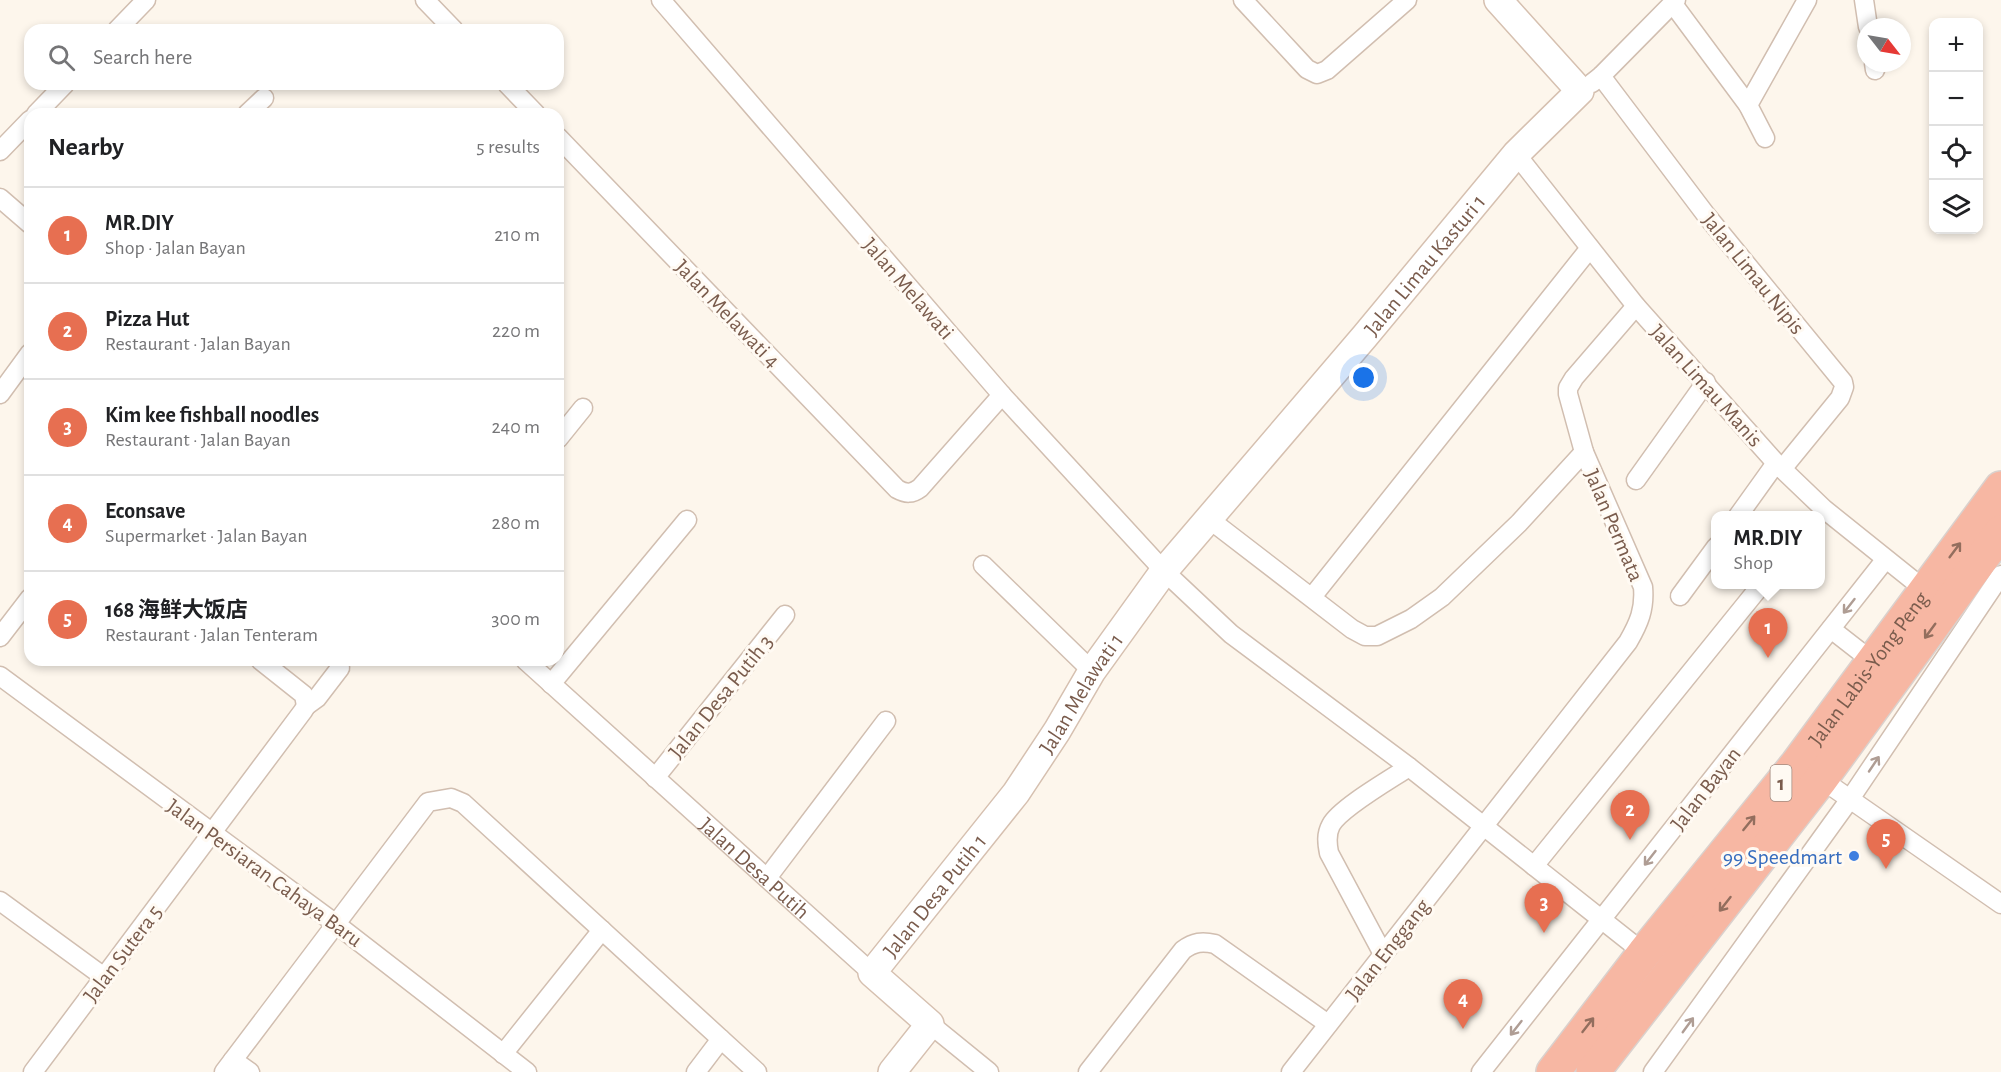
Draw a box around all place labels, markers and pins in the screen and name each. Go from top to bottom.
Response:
pin: 1 [1748,608,1788,658]
pin: 2 [1610,790,1650,840]
pin: 5 [1866,820,1906,869]
place label: 99 Speedmart [1723,846,1842,868]
marker: 99 Speedmart [1847,849,1861,863]
pin: 3 [1524,884,1564,933]
pin: 4 [1444,980,1482,1029]

